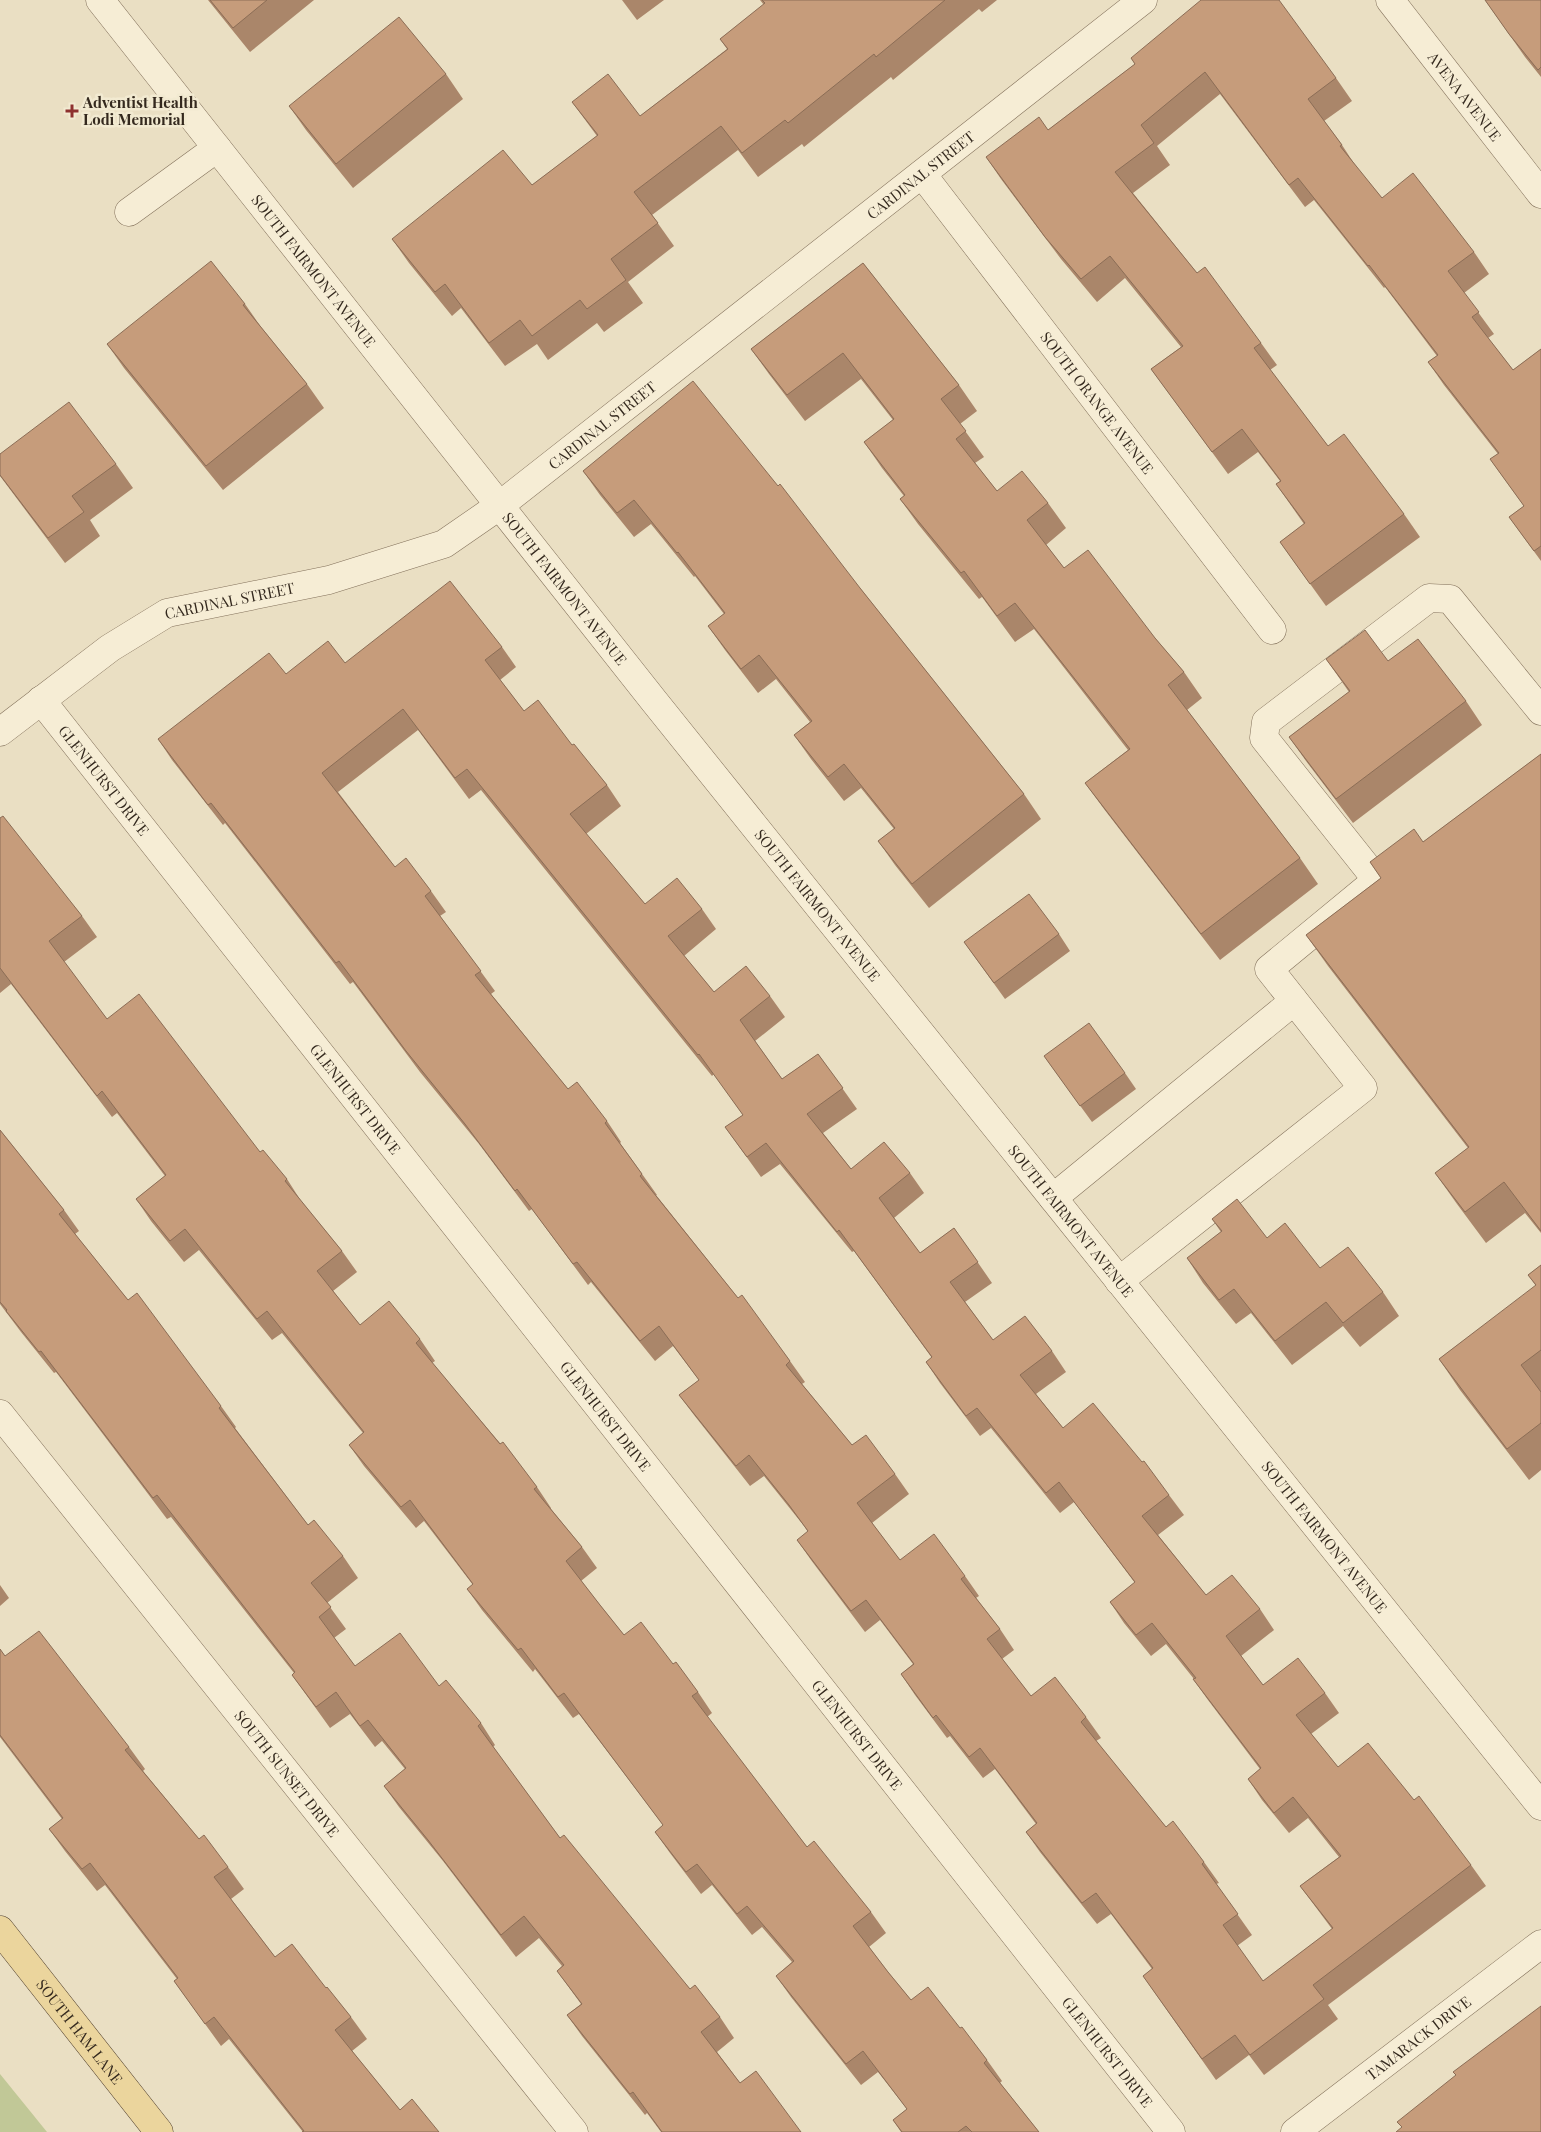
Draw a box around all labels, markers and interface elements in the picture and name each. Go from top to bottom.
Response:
street label: AVENA AVENUE [1423,47,1506,145]
place label: Adventist Health Lodi Memorial [82,92,198,129]
marker: Adventist Health Lodi Memorial [65,104,79,118]
street label: CARDINAL STREET [862,126,979,223]
street label: SOUTH FAIRMONT AVENUE [247,190,381,351]
street label: SOUTH ORANGE AVENUE [1036,327,1158,478]
street label: CARDINAL STREET [544,376,660,474]
street label: SOUTH FAIRMONT AVENUE [498,508,632,669]
street label: CARDINAL STREET [163,577,296,623]
street label: GLENHURST DRIVE [54,721,154,839]
street label: SOUTH FAIRMONT AVENUE [751,825,885,985]
street label: GLENHURST DRIVE [306,1039,405,1158]
street label: SOUTH FAIRMONT AVENUE [1004,1141,1138,1301]
street label: GLENHURST DRIVE [556,1357,656,1475]
street label: SOUTH FAIRMONT AVENUE [1258,1456,1392,1617]
street label: GLENHURST DRIVE [808,1675,907,1794]
street label: SOUTH SUNSET DRIVE [230,1706,344,1841]
street label: SOUTH HAM LANE [32,1975,128,2088]
street label: TAMARACK DRIVE [1362,1991,1475,2084]
street label: GLENHURST DRIVE [1058,1992,1158,2111]

